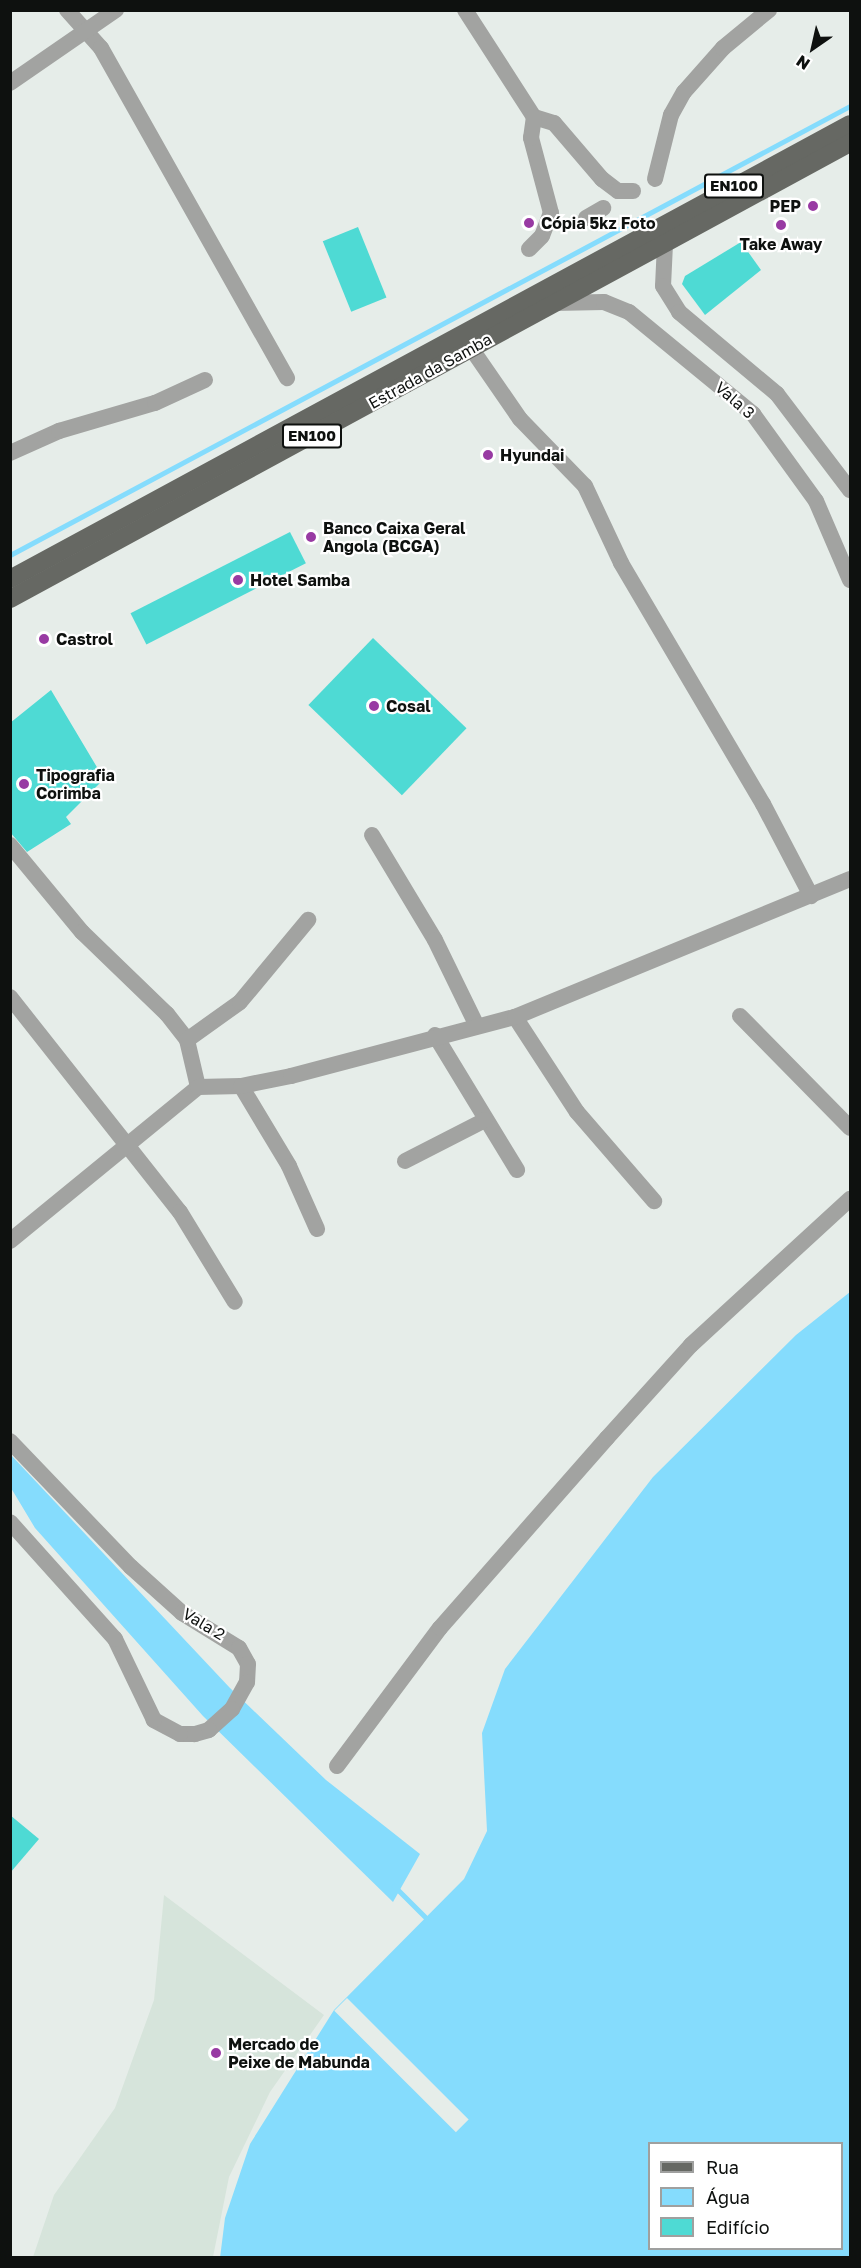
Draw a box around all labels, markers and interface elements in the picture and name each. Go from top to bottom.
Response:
north arrow [783,18,843,78]
text: N [792,51,814,75]
road number: EN100 [704,174,764,198]
place label: PEP [770,196,801,216]
marker: PEP [806,199,820,213]
place label: Cópia 5kz Foto [541,213,656,233]
marker: Cópia 5kz Foto [522,216,536,230]
marker: Take Away [774,218,788,232]
place label: Take Away [740,234,822,254]
street label: Estrada da Samba [365,329,495,413]
street label: Vala 3 [711,378,759,422]
road number: EN100 [282,424,342,448]
place label: Hyundai [500,445,564,465]
marker: Hyundai [481,448,495,462]
place label: Banco Caixa Geral Angola (BCGA) [323,518,465,556]
marker: Banco Caixa Geral Angola (BCGA) [304,530,318,544]
place label: Hotel Samba [250,570,350,590]
marker: Hotel Samba [231,573,245,587]
place label: Castrol [56,629,113,649]
marker: Castrol [37,632,51,646]
place label: Cosal [386,696,431,716]
marker: Cosal [367,699,381,713]
place label: Tipografia Corimba [36,765,115,803]
marker: Tipografia Corimba [17,777,31,791]
street label: Vala 2 [179,1604,229,1644]
place label: Mercado de Peixe de Mabunda [228,2034,370,2072]
marker: Mercado de Peixe de Mabunda [209,2046,223,2060]
legend [648,2142,843,2250]
text: Rua [706,2156,739,2178]
text: Água [706,2186,750,2208]
text: Edifício [706,2216,770,2238]

